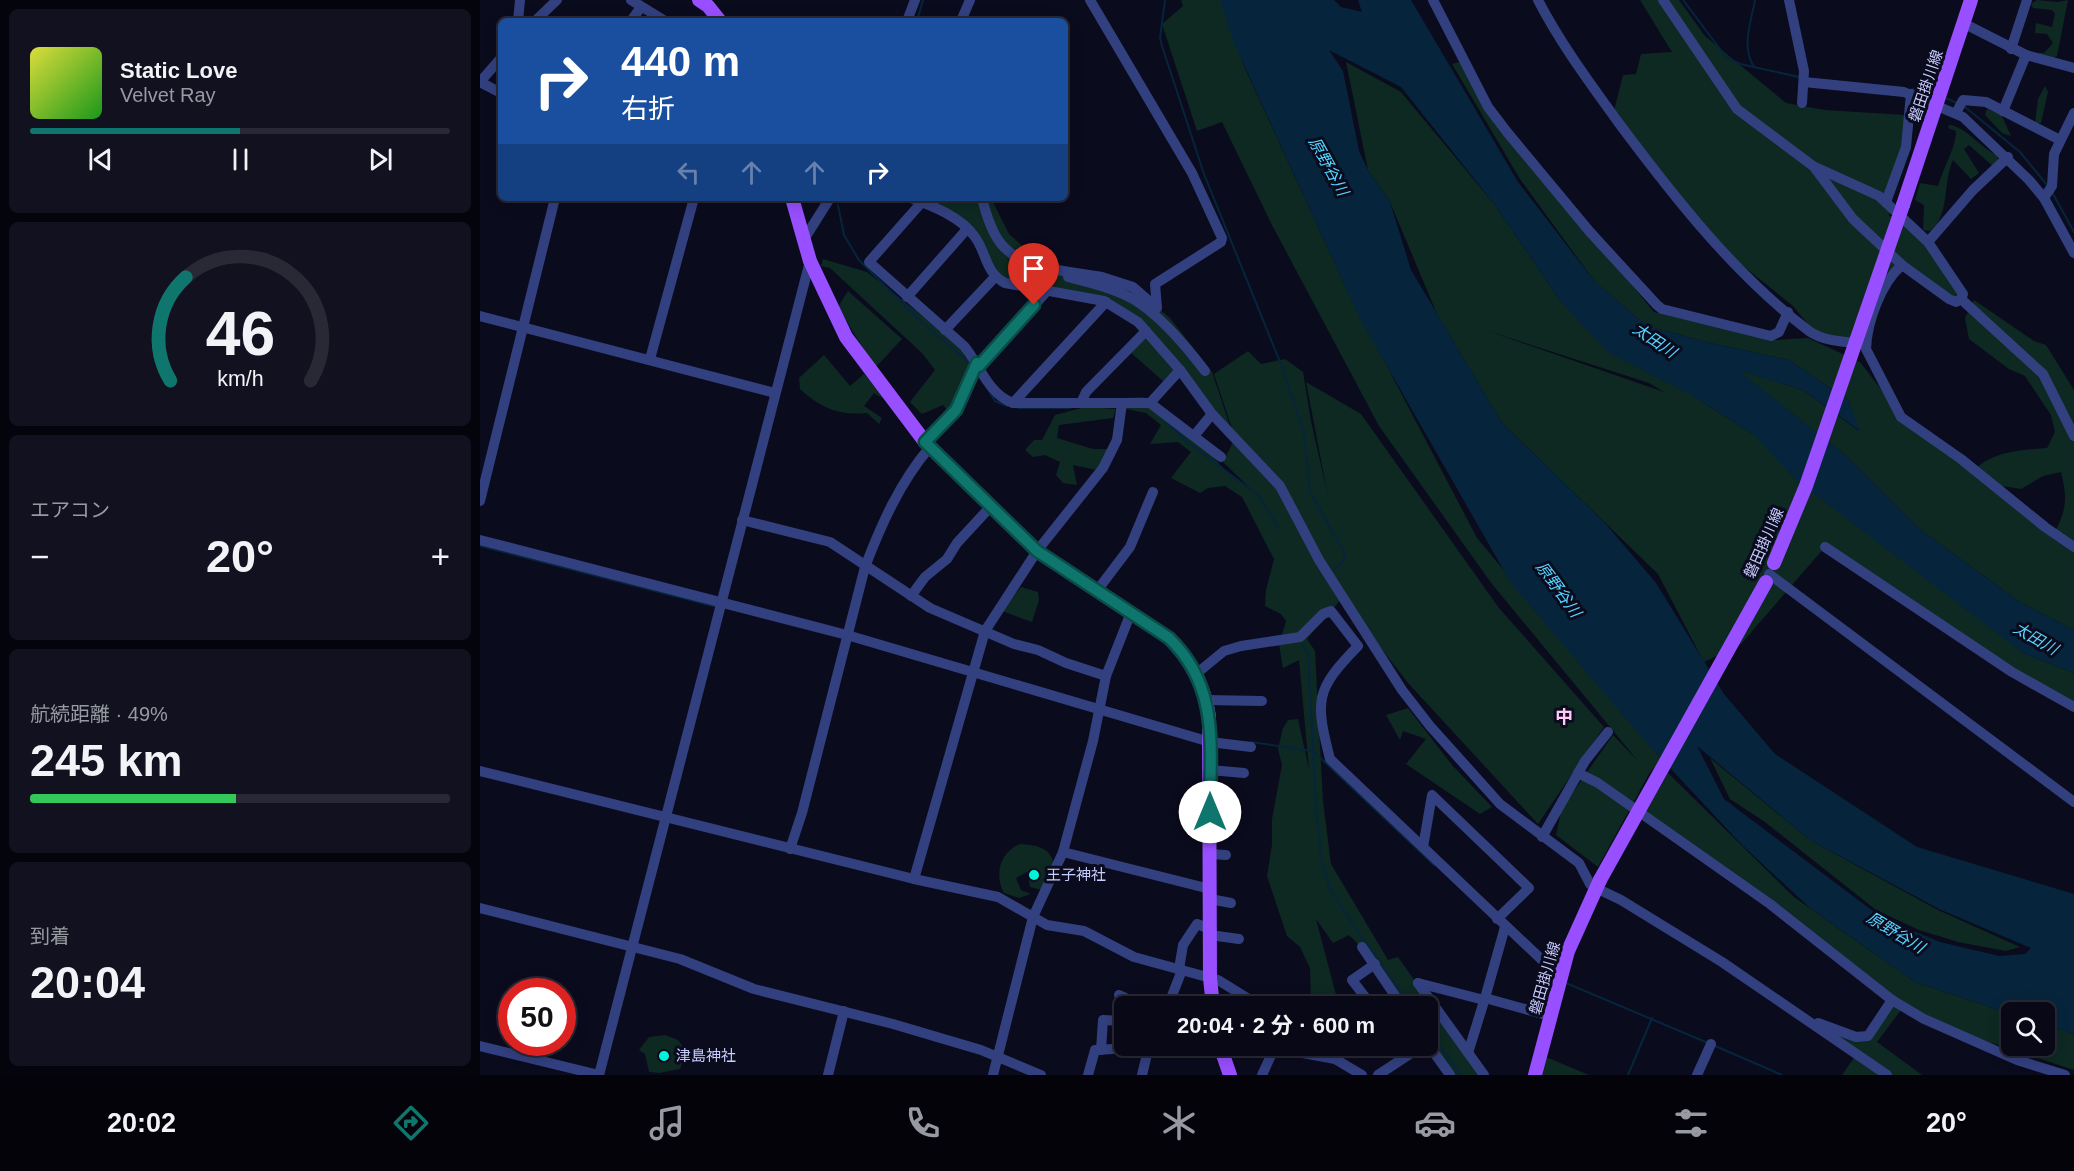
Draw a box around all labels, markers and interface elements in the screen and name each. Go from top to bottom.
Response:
text: 440 m [621,38,740,85]
icon: right [522,42,600,120]
street label: 磐田掛川線 [1905,48,1946,124]
text: Static Love [120,58,237,83]
text: Velvet Ray [120,84,216,106]
text: 右折 [621,94,675,124]
water label: 原野谷川 [1306,134,1352,200]
icon: previous [84,143,117,176]
icon: pause [224,143,257,176]
icon: next [364,143,397,176]
icon: left [672,156,705,189]
icon: ahead [735,156,768,189]
icon: ahead [798,156,831,189]
icon: right [861,156,894,189]
pin [1008,243,1059,305]
icon: arrive [1017,252,1050,285]
text: 46 [205,299,275,368]
water label: 太田川 [1630,320,1681,362]
text: km/h [217,368,263,392]
text: エアコン [30,499,110,521]
street label: 磐田掛川線 [1741,505,1787,581]
text: 20° [206,531,274,582]
text: − [30,538,49,575]
text: + [431,538,450,575]
water label: 原野谷川 [1533,558,1585,622]
water label: 太田川 [2011,619,2063,659]
text: 航続距離 · 49% [30,703,168,725]
district label: 中 [1555,707,1573,727]
text: 245 km [30,735,183,786]
position arrow [1178,780,1242,844]
place label: 王子神社 [1046,866,1106,883]
marker: 王子神社 [1027,868,1041,882]
water label: 原野谷川 [1864,909,1929,957]
text: 到着 [30,925,70,947]
street label: 磐田掛川線 [1526,939,1563,1016]
text: 20:04 [30,957,145,1008]
speed limit sign: 50 [498,978,576,1056]
map controls [2001,1002,2055,1056]
button: search [2001,1002,2055,1056]
text: 20:04 · 2 分 · 600 m [1177,1013,1375,1038]
place label: 津島神社 [676,1047,736,1064]
marker: 津島神社 [657,1049,671,1063]
icon: directions [390,1102,432,1144]
icon: music [646,1102,688,1144]
icon: phone [902,1102,944,1144]
icon: climate [1158,1102,1200,1144]
icon: car [1414,1102,1456,1144]
icon: filters [1670,1102,1712,1144]
text: 20:02 [107,1108,176,1138]
text: 20° [1926,1108,1967,1138]

